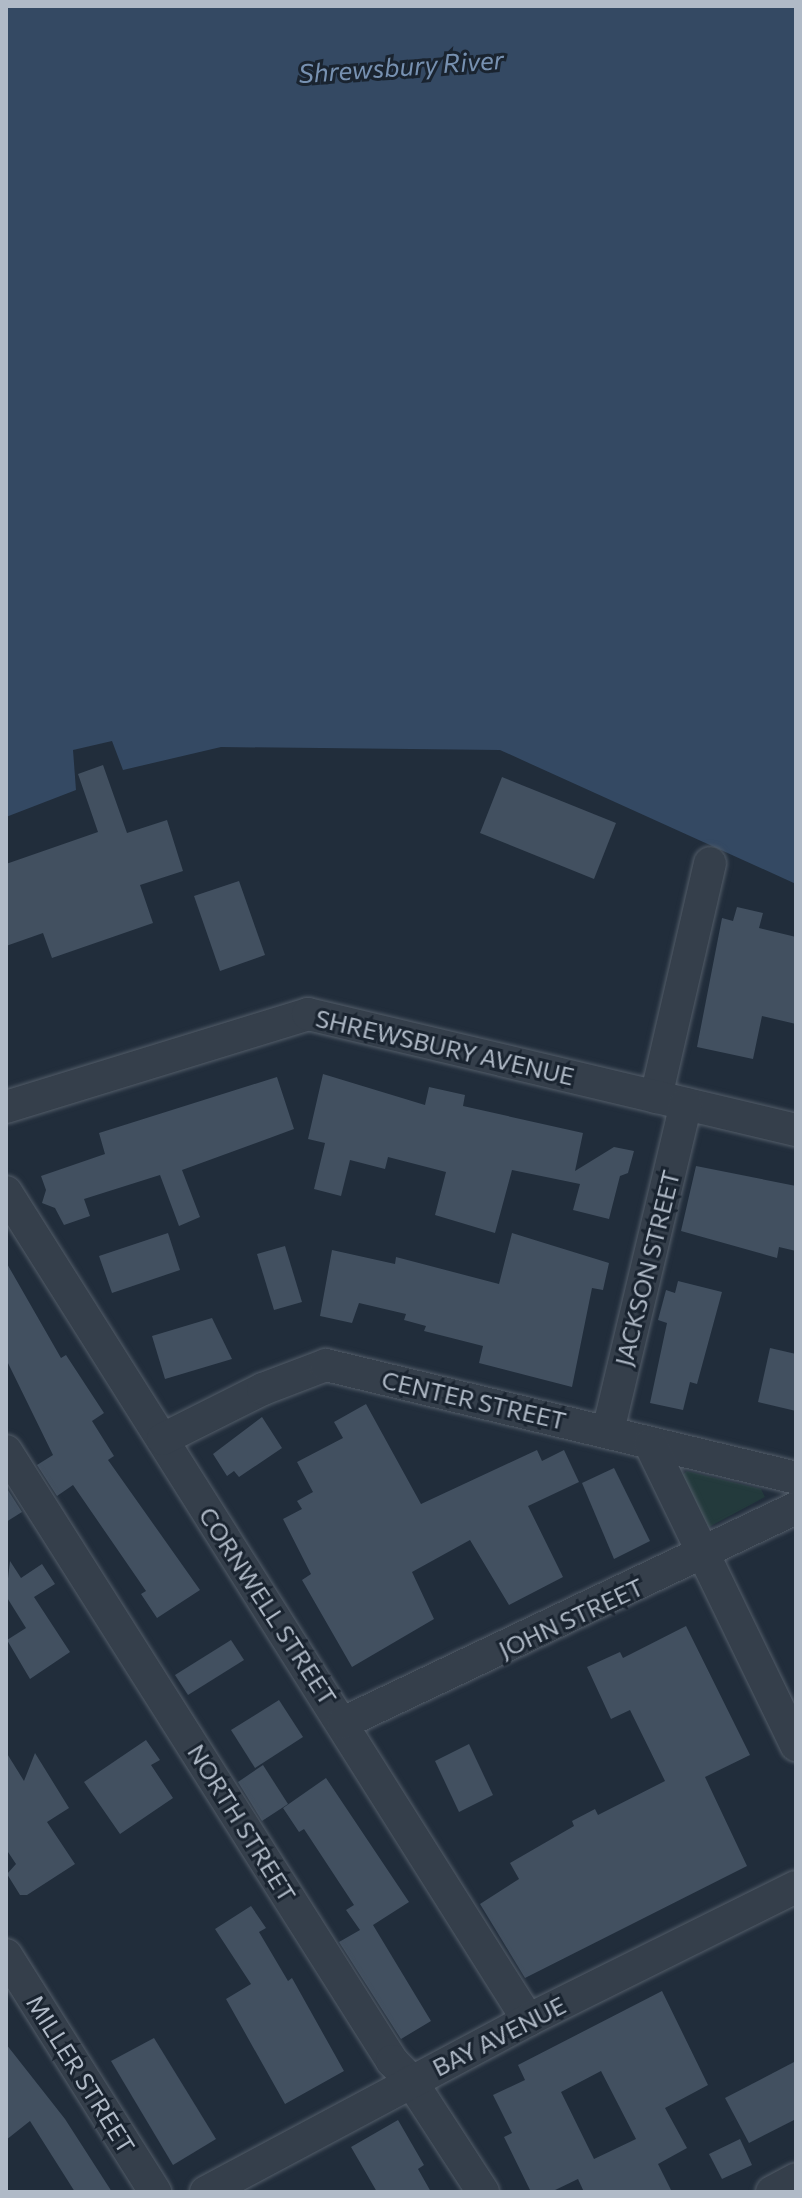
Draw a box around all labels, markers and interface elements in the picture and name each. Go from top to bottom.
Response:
water label: Shrewsbury River [297,43,505,89]
street label: SHREWSBURY AVENUE [313,1003,577,1091]
street label: JACKSON STREET [609,1167,685,1369]
street label: CENTER STREET [379,1365,569,1435]
street label: CORNWELL STREET [193,1502,343,1710]
street label: JOHN STREET [494,1572,648,1664]
street label: NORTH STREET [182,1739,302,1907]
street label: MILLER STREET [21,1990,141,2158]
street label: BAY AVENUE [428,1990,570,2082]

